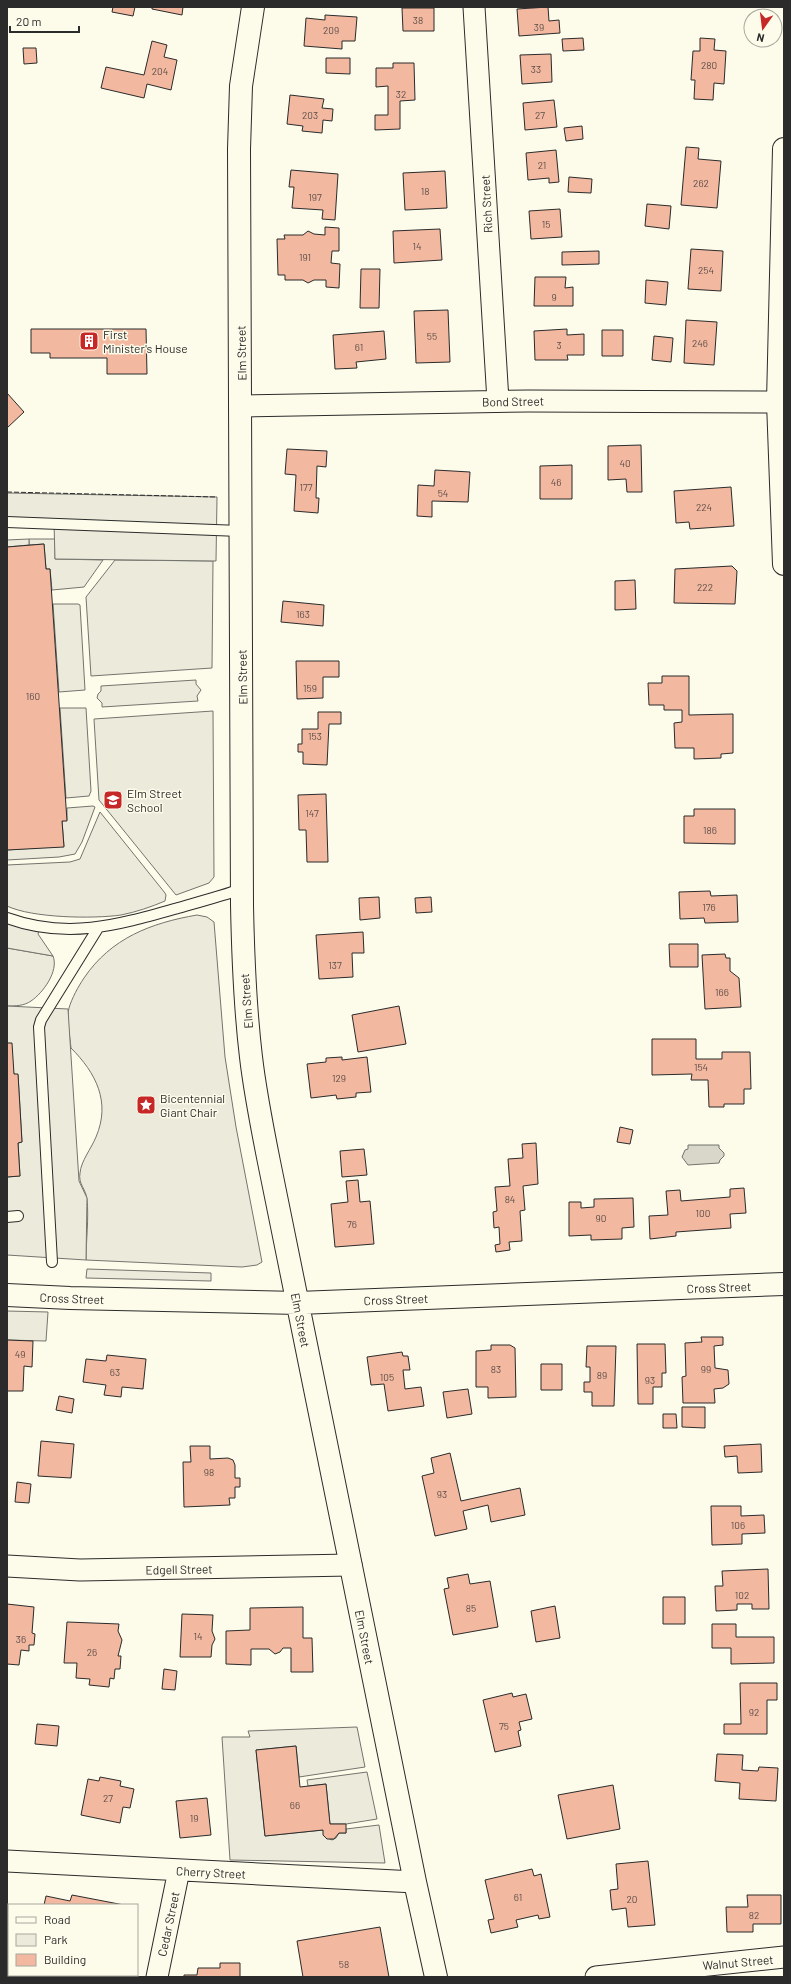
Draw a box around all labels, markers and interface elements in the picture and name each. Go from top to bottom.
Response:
scale bar [10,8,79,34]
north arrow [743,8,783,48]
text: 20 m [16,14,42,28]
house number: 38 [413,14,423,26]
house number: 39 [534,21,544,33]
house number: 209 [323,24,339,36]
text: N [755,31,766,45]
house number: 280 [701,59,717,71]
house number: 33 [531,63,541,75]
house number: 204 [152,65,168,77]
house number: 32 [396,88,406,100]
house number: 203 [302,109,318,121]
house number: 27 [535,109,545,121]
house number: 21 [538,159,546,171]
street label: Rich Street [477,175,495,233]
house number: 262 [693,177,709,189]
house number: 18 [421,185,429,197]
house number: 197 [308,191,322,203]
house number: 15 [542,218,550,230]
house number: 14 [412,240,422,252]
house number: 191 [299,251,311,263]
house number: 254 [698,264,714,276]
house number: 9 [551,291,557,303]
street label: Elm Street [234,325,248,381]
place label: First Minister's House [103,327,188,355]
building icon: First Minister's House [78,330,100,352]
house number: 55 [427,330,437,342]
house number: 246 [692,337,708,349]
house number: 3 [556,339,562,351]
house number: 61 [355,341,363,353]
street label: Bond Street [482,393,544,409]
house number: 40 [619,457,631,469]
house number: 46 [551,476,561,488]
house number: 177 [300,481,313,493]
house number: 54 [438,487,448,499]
house number: 224 [696,501,712,513]
house number: 222 [697,581,713,593]
house number: 163 [296,608,310,620]
street label: Elm Street [235,649,249,705]
house number: 159 [303,682,317,694]
house number: 160 [26,690,40,702]
house number: 153 [308,730,322,742]
place label: Elm Street School [127,786,182,814]
school or university icon: Elm Street School [102,789,124,811]
house number: 147 [305,807,319,819]
house number: 186 [703,824,717,836]
house number: 176 [702,901,716,913]
house number: 137 [328,959,342,971]
street label: Elm Street [237,973,255,1029]
house number: 166 [715,986,729,998]
house number: 154 [694,1061,708,1073]
house number: 129 [332,1072,346,1084]
place label: Bicentennial Giant Chair [160,1091,225,1119]
place icon: Bicentennial Giant Chair [135,1094,157,1116]
house number: 84 [505,1193,515,1205]
house number: 100 [696,1207,710,1219]
house number: 90 [596,1212,606,1224]
house number: 76 [347,1218,357,1230]
street label: Cross Street [686,1279,752,1295]
street label: Cross Street [39,1290,105,1306]
street label: Cross Street [363,1291,429,1307]
street label: Elm Street [289,1292,313,1348]
house number: 49 [15,1348,25,1360]
house number: 83 [491,1363,501,1375]
house number: 99 [701,1363,711,1375]
house number: 63 [110,1366,120,1378]
house number: 89 [597,1369,607,1381]
house number: 105 [380,1371,394,1383]
house number: 93 [645,1374,655,1386]
house number: 98 [204,1466,214,1478]
house number: 93 [437,1488,447,1500]
house number: 106 [731,1519,745,1531]
street label: Edgell Street [145,1561,213,1577]
house number: 102 [735,1589,749,1601]
house number: 85 [466,1602,476,1614]
street label: Elm Street [353,1609,377,1665]
house number: 14 [193,1630,203,1642]
house number: 36 [16,1633,26,1645]
house number: 26 [87,1646,97,1658]
house number: 92 [749,1706,759,1718]
house number: 75 [499,1720,509,1732]
house number: 27 [103,1792,113,1804]
house number: 66 [290,1799,300,1811]
house number: 19 [190,1812,198,1824]
street label: Cherry Street [176,1863,246,1881]
street label: Cedar Street [154,1890,182,1958]
house number: 61 [514,1891,522,1903]
house number: 20 [626,1893,638,1905]
legend [8,1904,138,1976]
house number: 82 [749,1909,759,1921]
text: Road [44,1912,71,1926]
text: Park [44,1932,68,1946]
text: Building [44,1952,86,1966]
street label: Walnut Street [702,1952,774,1972]
house number: 58 [339,1958,349,1970]

